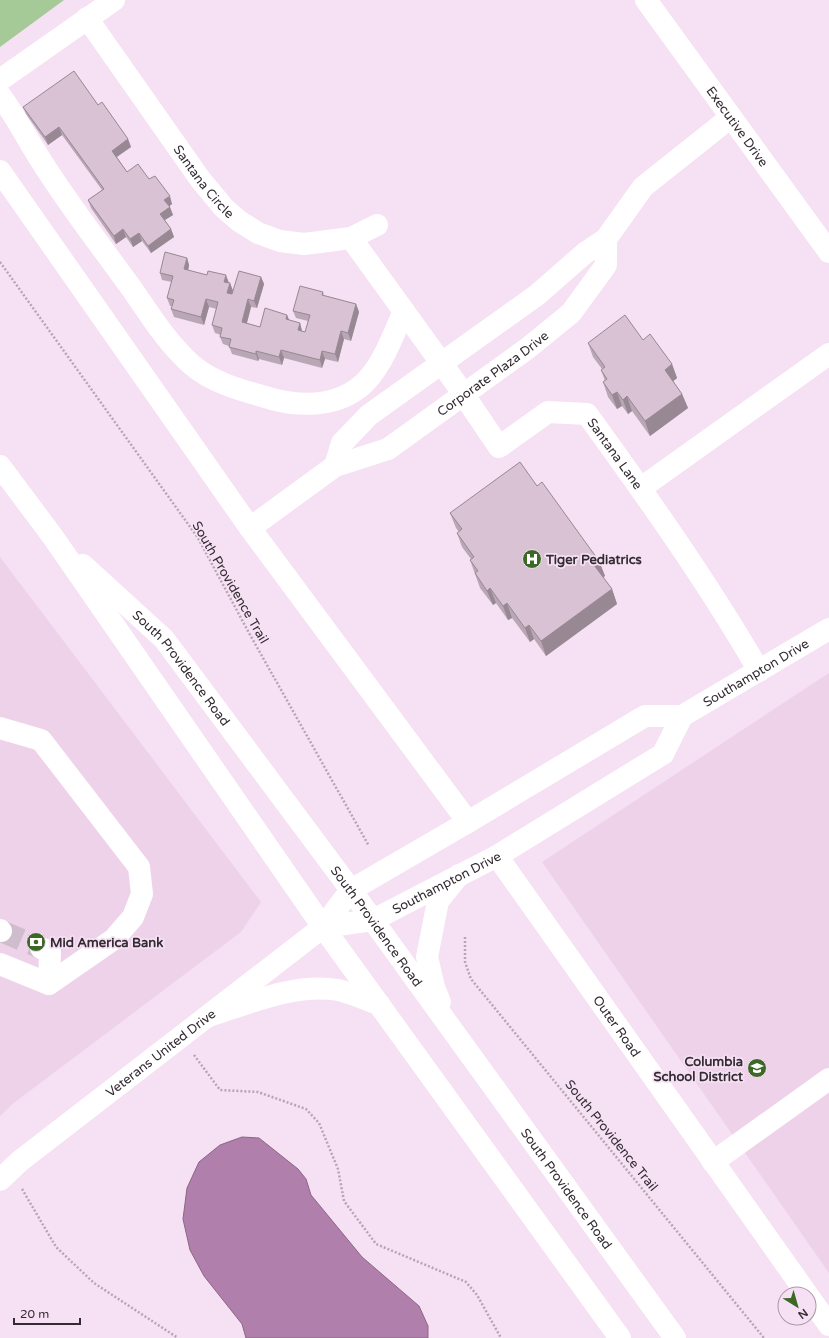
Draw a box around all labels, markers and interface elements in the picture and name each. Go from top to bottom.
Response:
street label: Executive Drive [702,84,771,170]
street label: Santana Circle [170,142,237,222]
street label: Corporate Plaza Drive [434,328,552,420]
street label: Santana Lane [584,415,646,493]
street label: South Providence Trail [189,519,272,646]
hospital icon: Tiger Pediatrics [521,548,543,570]
place label: Tiger Pediatrics [545,552,642,568]
street label: South Providence Road [129,607,233,729]
street label: Southampton Drive [700,636,812,711]
street label: Southampton Drive [390,848,504,918]
street label: South Providence Road [327,863,425,990]
bank icon: Mid America Bank [25,931,47,953]
place label: Mid America Bank [50,935,163,951]
street label: Outer Road [589,992,644,1060]
street label: Veterans United Drive [103,1006,219,1101]
place label: Columbia School District [654,1054,743,1085]
school or university icon: Columbia School District [746,1057,768,1079]
street label: South Providence Trail [561,1077,661,1194]
street label: South Providence Road [517,1125,615,1253]
north arrow [777,1286,817,1326]
scale bar [14,1300,80,1326]
text: N [795,1306,810,1321]
text: 20 m [20,1307,49,1321]

